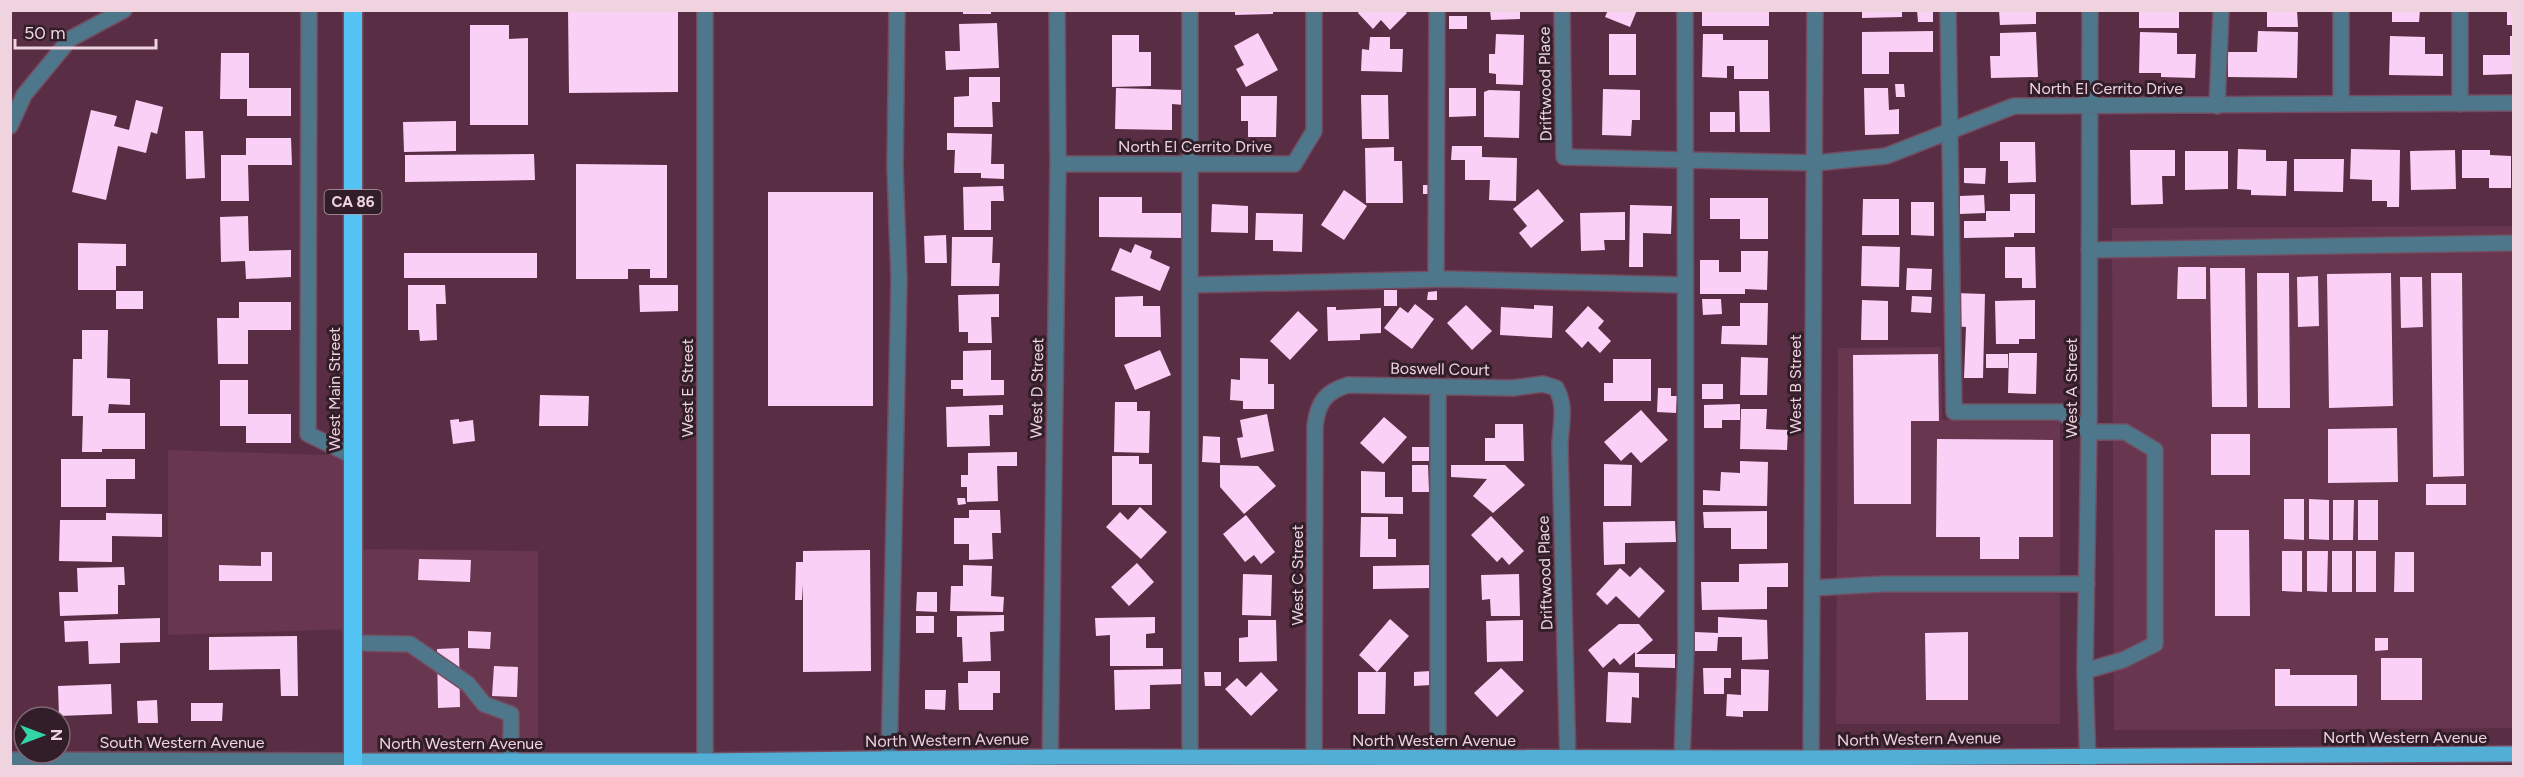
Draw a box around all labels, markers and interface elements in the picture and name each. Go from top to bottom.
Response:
scale bar [15,12,156,50]
text: 50 m [24,22,66,44]
street label: Driftwood Place [1534,26,1555,141]
street label: North El Cerrito Drive [2029,79,2183,98]
street label: North El Cerrito Drive [1118,137,1272,156]
road number: CA 86 [324,190,382,214]
street label: West Main Street [325,327,344,451]
street label: West B Street [1786,334,1805,434]
street label: West E Street [678,338,697,438]
street label: West D Street [1027,338,1047,438]
street label: West A Street [2062,338,2081,438]
street label: Boswell Court [1390,359,1490,379]
street label: Driftwood Place [1533,515,1556,631]
street label: West C Street [1288,524,1307,626]
north arrow [12,705,72,765]
street label: North Western Avenue [1837,728,2001,750]
street label: North Western Avenue [2323,728,2487,747]
text: N [47,729,66,741]
street label: North Western Avenue [865,729,1029,751]
street label: North Western Avenue [1352,731,1516,750]
street label: South Western Avenue [99,733,265,752]
street label: North Western Avenue [379,734,543,753]

